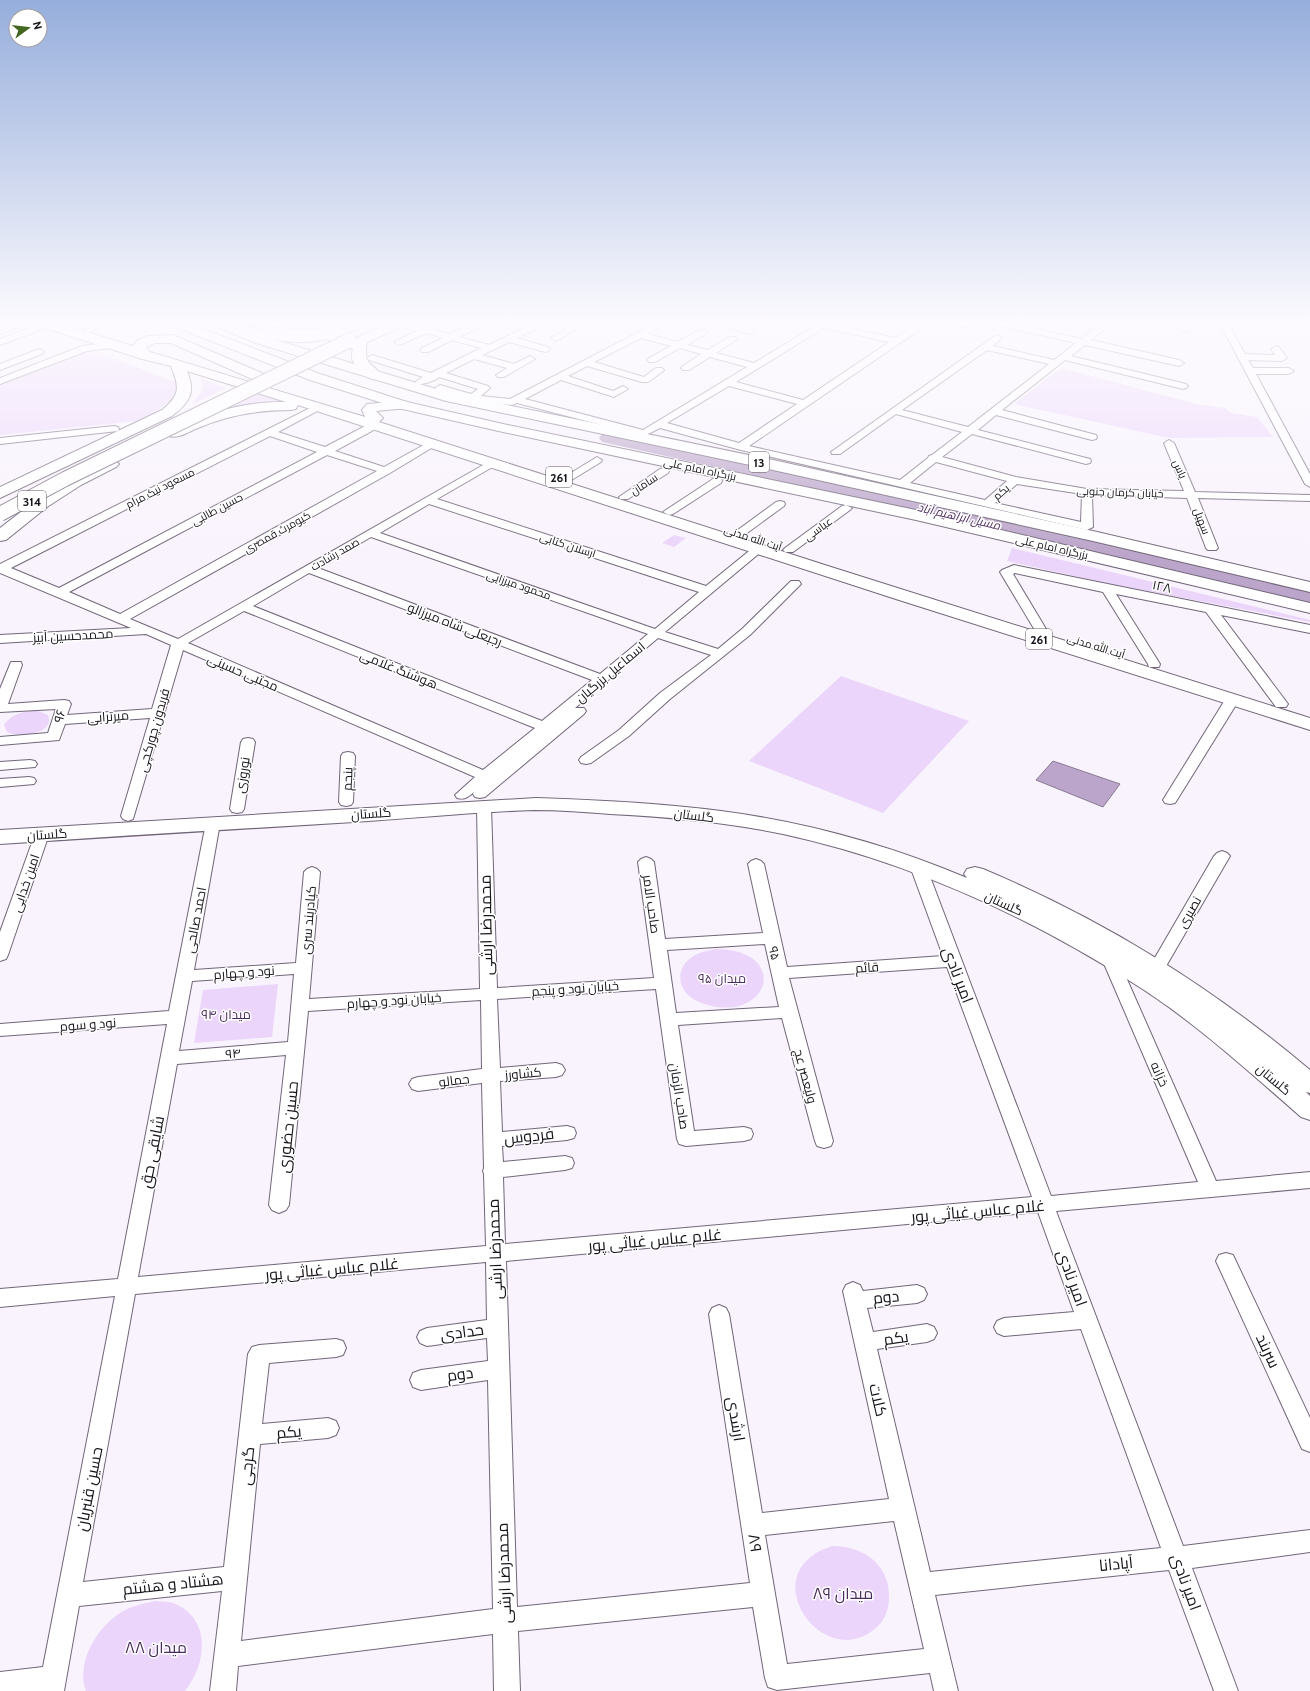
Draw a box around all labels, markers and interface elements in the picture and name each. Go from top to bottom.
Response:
north arrow [8,8,48,48]
text: N [30,20,45,31]
road number: 13 [749,452,769,472]
street label: بزرگراه امام علی [662,454,738,485]
street label: یاس [1170,457,1190,481]
street label: مسعود نیک مرام [123,465,197,512]
road number: 261 [546,467,572,487]
street label: سامان [628,470,660,498]
street label: یکم [990,481,1013,504]
street label: خیابان کرمان جنوبی [1076,483,1164,501]
street label: حسین طالبی [189,490,245,528]
road number: 314 [18,491,46,511]
water label: مسیل ابراهیم آباد [916,499,1002,534]
street label: سهیل [1191,506,1213,536]
street label: کیومرث قمصری [241,508,313,556]
street label: عباسی [801,514,835,544]
street label: آیت الله مدنی [722,521,784,554]
street label: ارسلان کتابی [538,529,598,561]
street label: بزرگراه امام علی [1014,532,1090,563]
street label: صمد رشادت [308,534,362,574]
street label: محمود میرزایی [485,567,553,603]
street label: ۱۲۸ [1151,576,1173,596]
street label: رجبعلی شاه میرزالو [405,599,505,649]
street label: محمدحسین آبیز [31,625,114,645]
road number: 261 [1026,629,1052,649]
street label: آیت الله مدنی [1065,630,1127,661]
street label: اسماعیل بزرگیان [572,638,648,706]
street label: هوشنگ غلامی [358,646,440,692]
street label: مجتبی حسینی [205,650,281,694]
street label: فریدون چورکچی [133,686,175,774]
street label: میرترابی [87,707,129,725]
street label: ۹۶ [50,708,68,724]
street label: نوروزی [231,756,253,794]
street label: پنجم [339,766,357,791]
street label: گلستان [350,804,392,822]
street label: گلستان [673,805,715,825]
street label: گلستان [26,825,68,843]
street label: امین خدایی [8,852,42,914]
street label: صاحب الامر [640,872,664,935]
street label: محمدرضا ارشی [476,874,497,976]
street label: کیادربند سری [297,885,319,955]
street label: احمد صالحی [181,886,209,954]
street label: گلستان [982,887,1026,919]
street label: نصیری [1174,893,1204,931]
street label: ۹۵ [766,944,784,962]
street label: امیر نادی [938,944,977,1006]
street label: قائم [855,958,880,978]
street label: نود و چهارم [213,962,275,984]
park label: میدان ۹۵ [698,970,746,986]
street label: خیابان نود و پنجم [531,977,619,1001]
street label: خیابان نود و چهارم [346,989,442,1013]
park label: میدان ۹۴ [201,1006,251,1022]
street label: نود و سوم [59,1014,117,1036]
street label: ۹۴ [225,1044,242,1062]
street label: ولیعصر عج [790,1047,821,1105]
street label: خزانه [1147,1059,1173,1089]
street label: گلستان [1253,1060,1295,1098]
street label: صاحب الزمان [667,1062,693,1130]
street label: کشاورز [503,1063,542,1083]
street label: جمالو [438,1070,470,1090]
street label: حسین حضوری [274,1080,303,1174]
street label: شایقی حق [136,1114,169,1190]
street label: فردوس [503,1124,555,1149]
street label: غلام عباس غیاثی ‌پور [909,1196,1046,1228]
street label: محمدرضا ارشی [484,1198,507,1300]
street label: غلام عباس غیاثی ‌پور [586,1225,723,1257]
street label: امیر نادی [1052,1247,1091,1309]
street label: غلام عباس غیاثی ‌پور [263,1254,400,1286]
street label: دوم [872,1286,900,1310]
street label: حدادی [439,1320,485,1345]
street label: یکم [882,1327,911,1351]
street label: سربند [1252,1331,1284,1371]
street label: دوم [446,1363,475,1387]
street label: کلات [865,1382,891,1418]
street label: ارشدی [722,1395,749,1443]
street label: یکم [276,1421,303,1445]
street label: حسین قنبریان [71,1445,107,1533]
street label: گرجی [236,1446,259,1486]
street label: محمدرضا ارشی [493,1522,516,1624]
street label: ۸۹ [744,1532,766,1554]
street label: امیر نادی [1166,1551,1205,1613]
street label: آپادانا [1098,1553,1135,1577]
street label: هشتاد و هشتم [122,1569,225,1601]
park label: میدان ۸۹ [813,1584,873,1604]
park label: میدان ۸۸ [125,1638,187,1658]

